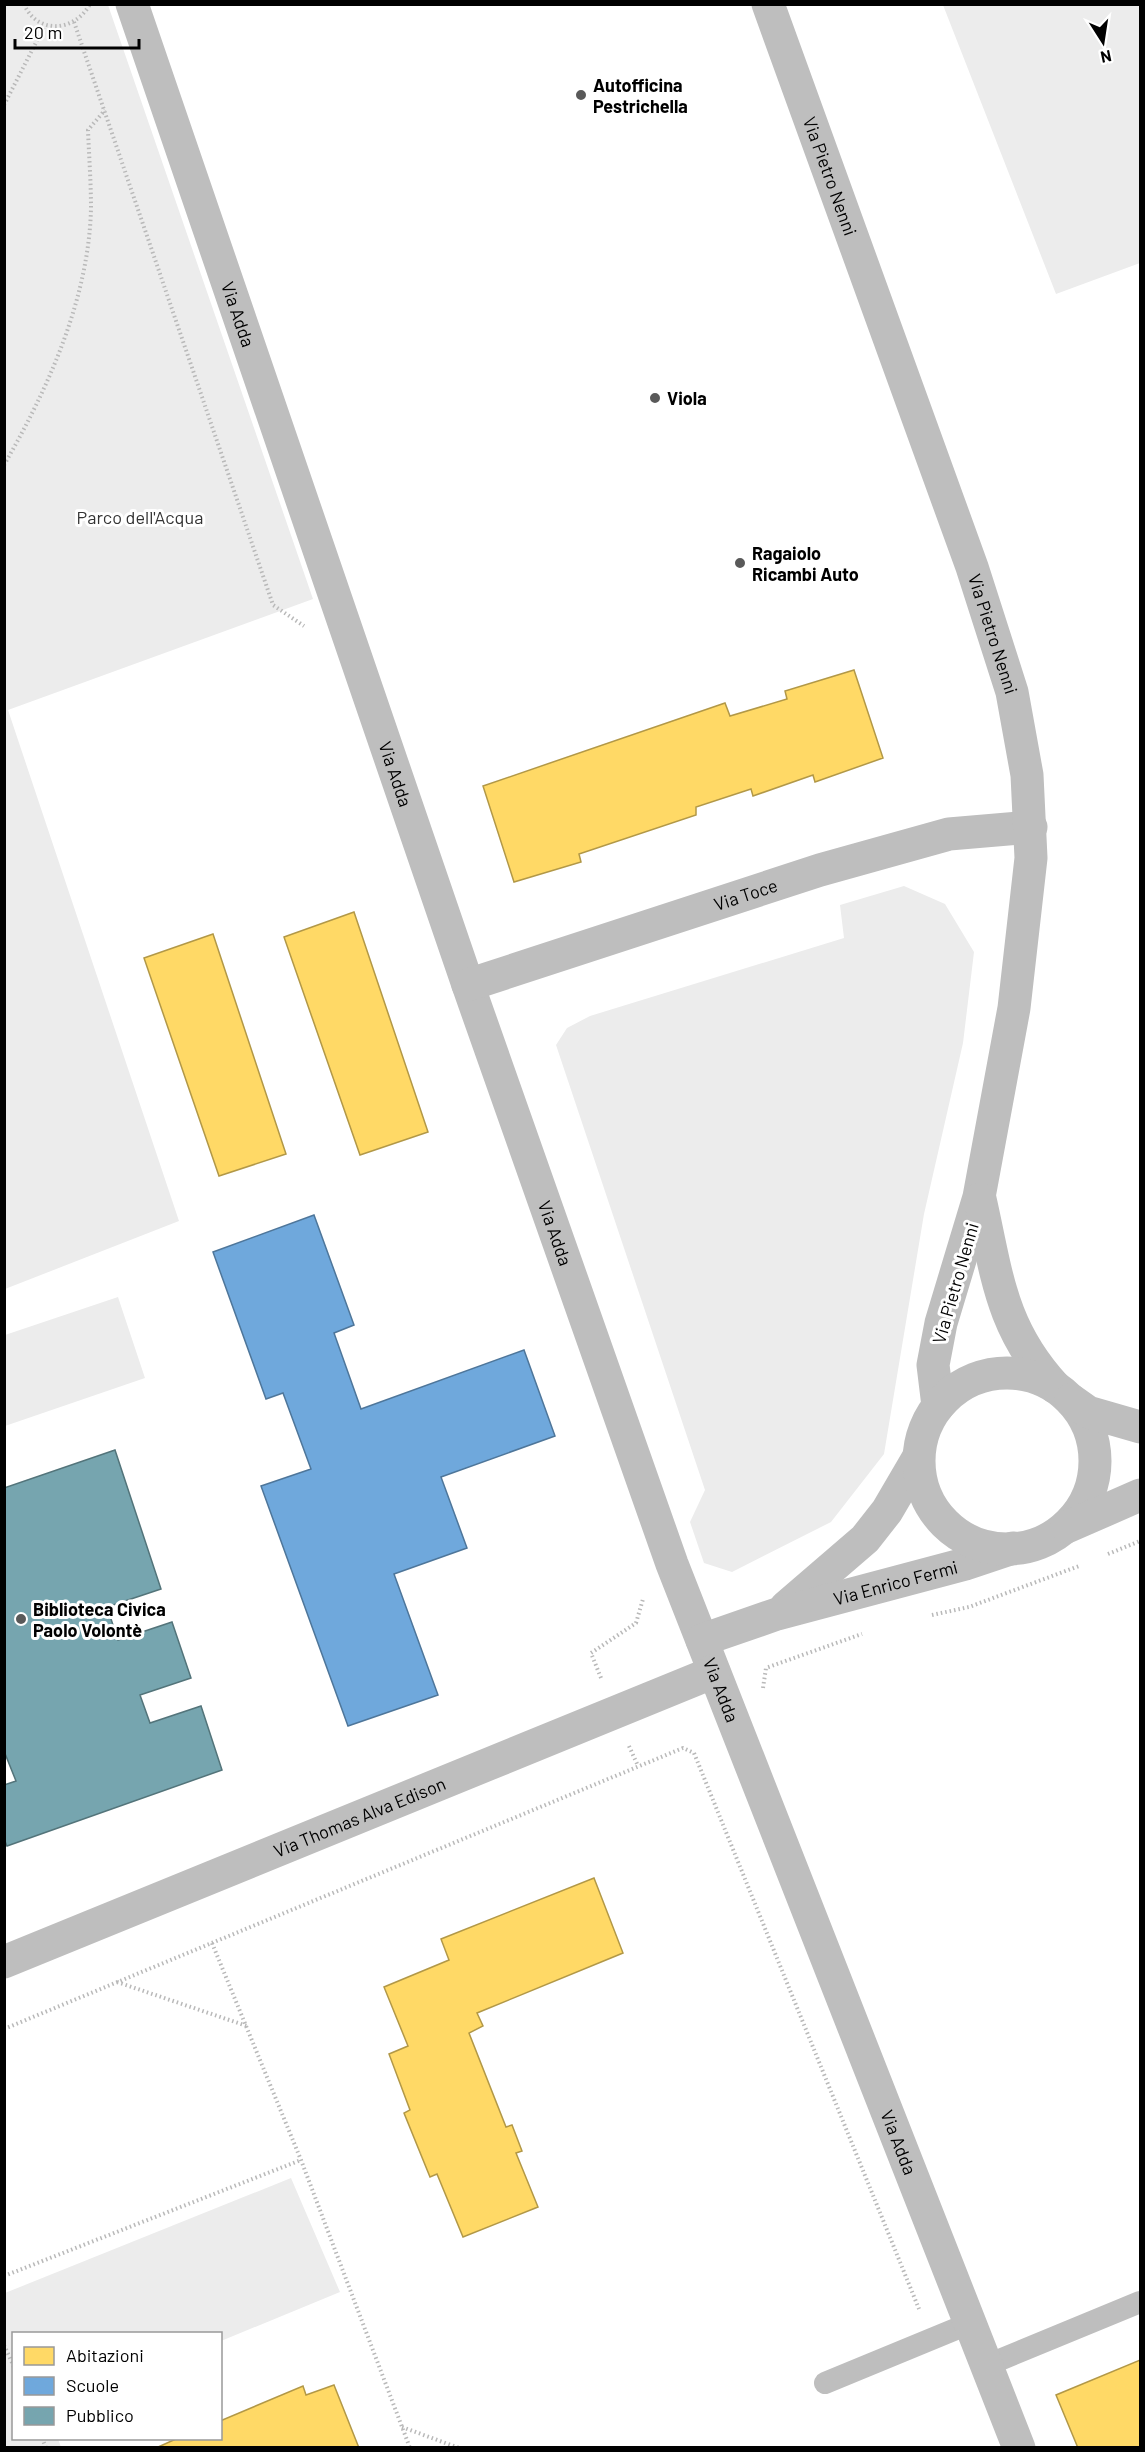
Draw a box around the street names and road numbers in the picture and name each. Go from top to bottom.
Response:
street label: Via Pietro Nenni [799,114,862,239]
street label: Via Adda [217,279,260,350]
street label: Via Pietro Nenni [964,571,1023,697]
street label: Via Adda [374,739,417,810]
street label: Via Toce [711,874,780,915]
street label: Via Adda [534,1198,577,1269]
street label: Via Pietro Nenni [927,1220,983,1346]
street label: Via Enrico Fermi [831,1555,960,1610]
street label: Via Adda [699,1654,744,1725]
street label: Via Thomas Alva Edison [270,1772,449,1862]
street label: Via Adda [876,2107,922,2178]

